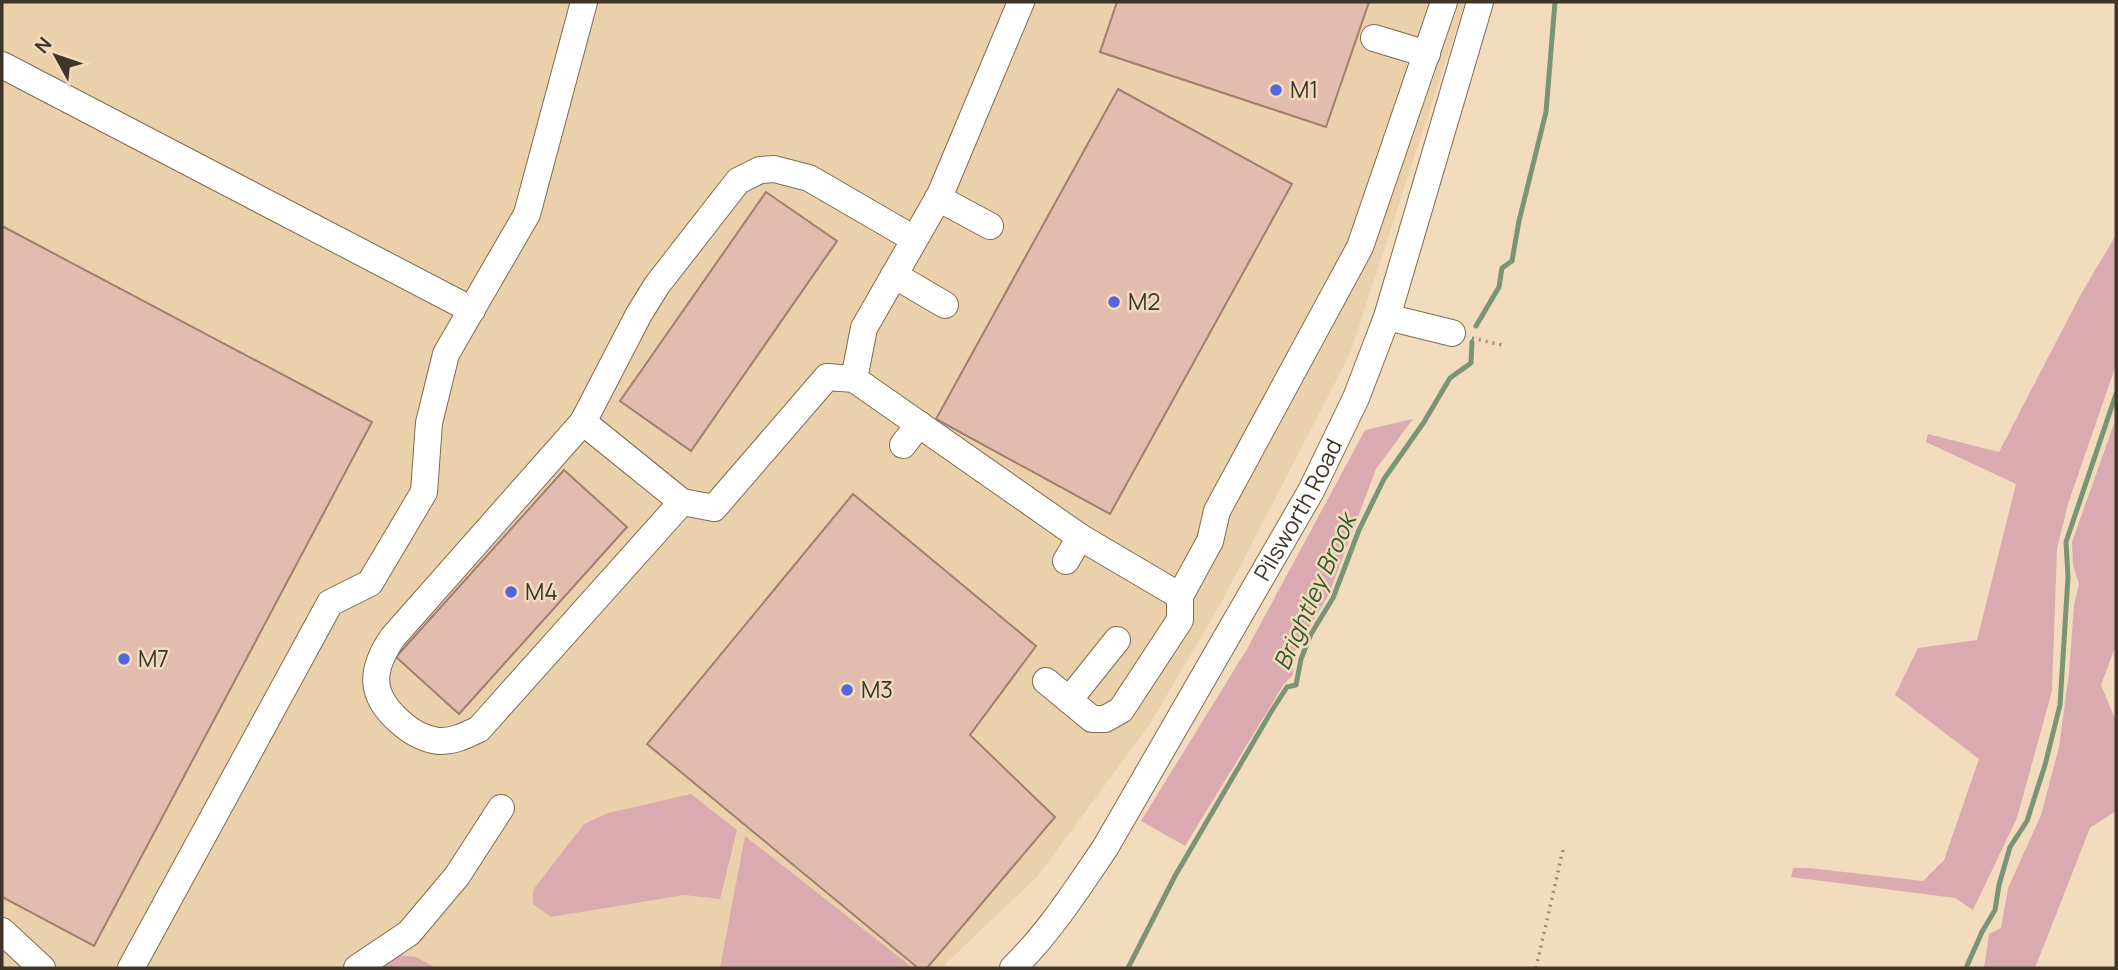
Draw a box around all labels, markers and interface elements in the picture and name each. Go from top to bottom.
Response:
north arrow [21,21,91,91]
text: N [29,31,57,59]
place label: M1 [1290,73,1318,105]
marker: M1 [1268,82,1284,98]
place label: M2 [1128,285,1160,317]
marker: M2 [1106,294,1122,310]
street label: Pilsworth Road [1246,433,1349,586]
water label: Brightley Brook [1265,505,1364,675]
place label: M4 [525,575,558,607]
marker: M4 [503,584,519,600]
place label: M7 [138,642,169,674]
marker: M7 [116,651,132,667]
place label: M3 [861,673,893,705]
marker: M3 [839,682,855,698]

